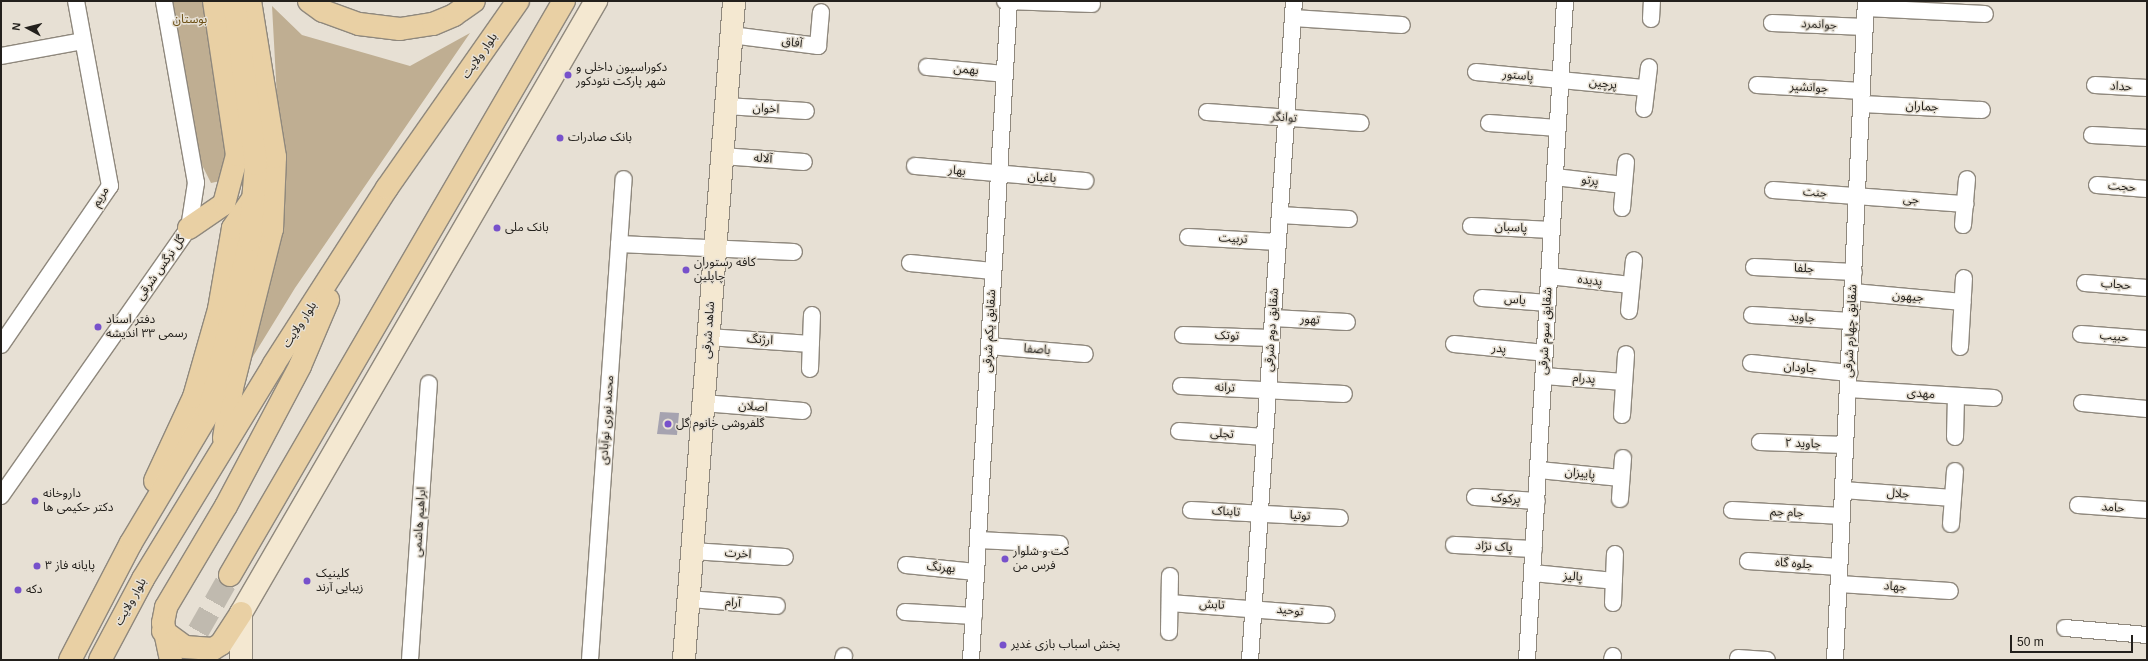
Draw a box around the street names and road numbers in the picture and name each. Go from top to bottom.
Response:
street label: جوانمرد [1801,17,1837,33]
street label: بلوار ولایت [459,31,501,81]
street label: آفاق [781,35,803,51]
street label: بهمن [953,62,979,78]
street label: پاستور [1502,67,1534,85]
street label: پرچین [1588,75,1618,93]
street label: حداد [2110,79,2132,95]
street label: جوانشیر [1790,80,1828,96]
street label: جماران [1905,99,1939,115]
street label: اخوان [752,101,780,117]
street label: توانگر [1270,110,1298,126]
street label: آلاله [753,151,773,167]
street label: بهار [948,163,966,179]
street label: باغبان [1027,170,1057,186]
street label: پرتو [1581,173,1599,189]
street label: حجت [2108,179,2136,195]
street label: مریم [89,184,113,210]
street label: جنت [1802,185,1828,201]
street label: جی [1903,192,1919,208]
street label: پاسبان [1494,220,1528,236]
street label: تربیت [1218,231,1248,247]
street label: گل نرگس شرقی [133,233,189,303]
street label: جلفا [1794,261,1814,277]
street label: پدیده [1577,272,1603,290]
street label: حجاب [2100,277,2132,293]
street label: شقایق چهارم شرقی [1841,284,1861,378]
street label: شقایق سوم شرقی [1537,287,1555,375]
street label: شقایق دوم شرقی [1262,288,1282,372]
street label: جیهون [1892,288,1924,306]
street label: شقایق یکم شرقی [981,289,999,373]
street label: یاس [1504,292,1526,308]
street label: بلوار ولایت [280,299,320,351]
street label: شاهد شرقی [700,301,718,359]
street label: جاوید [1789,310,1815,326]
street label: تهور [1300,312,1320,328]
street label: توتک [1214,328,1240,344]
street label: حبیب [2099,329,2129,345]
street label: ارژنگ [746,332,774,348]
street label: پدر [1491,341,1507,357]
street label: باصفا [1023,342,1051,358]
street label: جاودان [1783,359,1817,377]
street label: پدرام [1572,371,1596,387]
street label: محمد نوری نوآبادی [597,375,617,465]
street label: ترانه [1215,380,1235,396]
street label: مهدی [1907,386,1935,402]
street label: اصلان [738,399,768,415]
street label: تجلی [1210,426,1234,442]
street label: جاوید ۲ [1785,436,1821,452]
street label: پاییزان [1564,465,1596,483]
street label: ابراهیم هاشمی [410,486,430,558]
street label: جلال [1886,486,1910,502]
street label: پرکوک [1491,491,1521,507]
street label: حامد [2101,500,2125,516]
street label: تابناک [1211,504,1241,520]
street label: جام جم [1770,505,1804,521]
street label: توتیا [1289,508,1311,524]
street label: پاک نژاد [1475,539,1513,555]
street label: اخرت [724,546,752,562]
street label: جلوه گاه [1775,555,1813,573]
street label: بهرنگ [926,560,956,576]
street label: پالیز [1563,569,1583,585]
street label: بلوار ولایت [112,576,150,628]
street label: جهاد [1883,579,1907,595]
street label: آرام [725,595,741,611]
street label: تابش [1199,597,1225,613]
street label: توحید [1276,602,1304,620]

